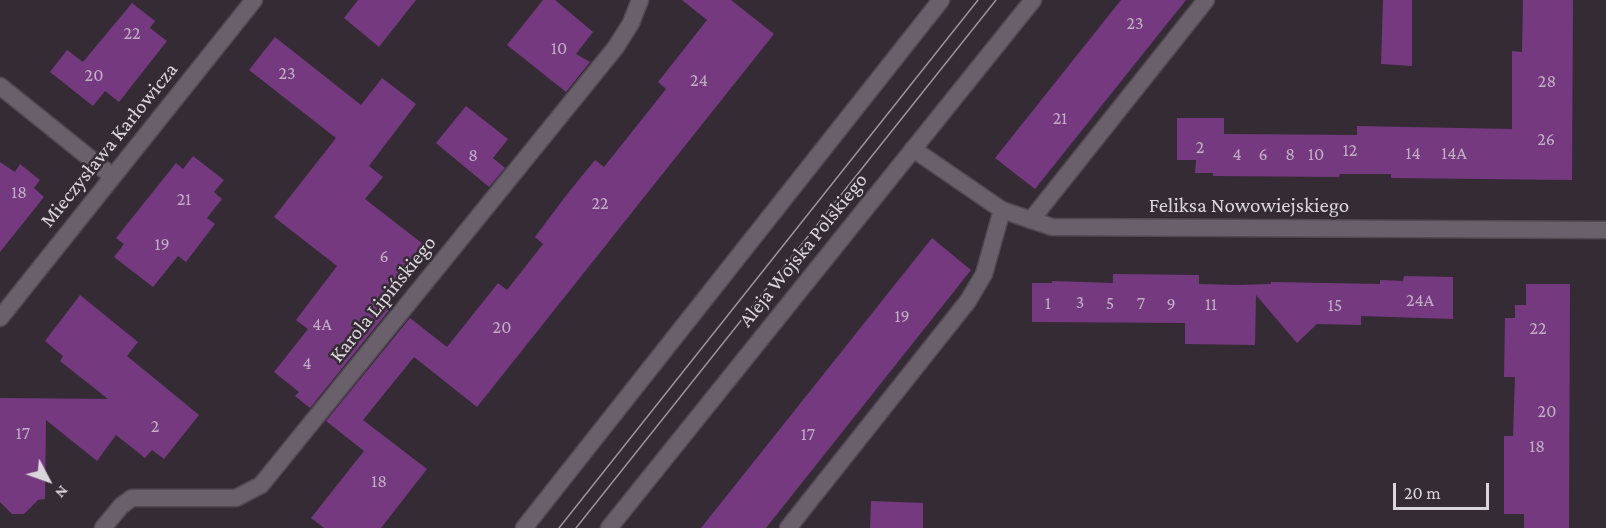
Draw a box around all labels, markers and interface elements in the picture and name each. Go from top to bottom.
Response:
house number: 23 [1126,12,1144,34]
house number: 22 [123,22,141,44]
house number: 10 [551,37,567,59]
street label: Mieczysława Karłowicza [35,58,183,232]
house number: 23 [278,62,296,84]
house number: 20 [85,64,103,86]
house number: 24 [690,69,708,91]
house number: 28 [1538,70,1556,92]
house number: 21 [1053,107,1067,129]
house number: 26 [1537,128,1555,150]
house number: 2 [1196,136,1204,158]
house number: 12 [1343,139,1357,161]
house number: 14 [1405,142,1421,164]
house number: 14A [1441,142,1467,164]
house number: 4 [1232,143,1242,165]
house number: 6 [1258,143,1268,165]
house number: 8 [1285,143,1295,165]
house number: 10 [1308,143,1324,165]
house number: 8 [468,144,478,166]
street label: Aleja Wojska Polskiego [733,168,873,332]
house number: 18 [11,181,27,203]
house number: 21 [177,188,191,210]
house number: 22 [591,192,609,214]
street label: Feliksa Nowowiejskiego [1149,193,1349,219]
street label: Karola Lipińskiego [324,231,442,367]
house number: 19 [154,233,170,255]
house number: 6 [379,245,389,267]
house number: 24A [1406,289,1434,311]
house number: 3 [1076,291,1084,313]
house number: 1 [1045,292,1051,314]
house number: 5 [1106,292,1114,314]
house number: 7 [1137,292,1145,314]
house number: 9 [1166,293,1176,315]
house number: 11 [1205,293,1217,315]
house number: 15 [1328,294,1342,316]
house number: 19 [894,305,910,327]
house number: 4A [312,313,332,335]
house number: 20 [493,316,511,338]
house number: 22 [1529,317,1547,339]
house number: 4 [302,352,312,374]
house number: 20 [1538,400,1556,422]
house number: 2 [151,415,159,437]
house number: 17 [16,422,30,444]
house number: 17 [801,423,815,445]
house number: 18 [1529,435,1545,457]
north arrow [18,450,78,510]
house number: 18 [371,470,387,492]
scale bar [1396,471,1492,509]
text: N [52,482,72,502]
text: 20 m [1404,483,1441,503]

